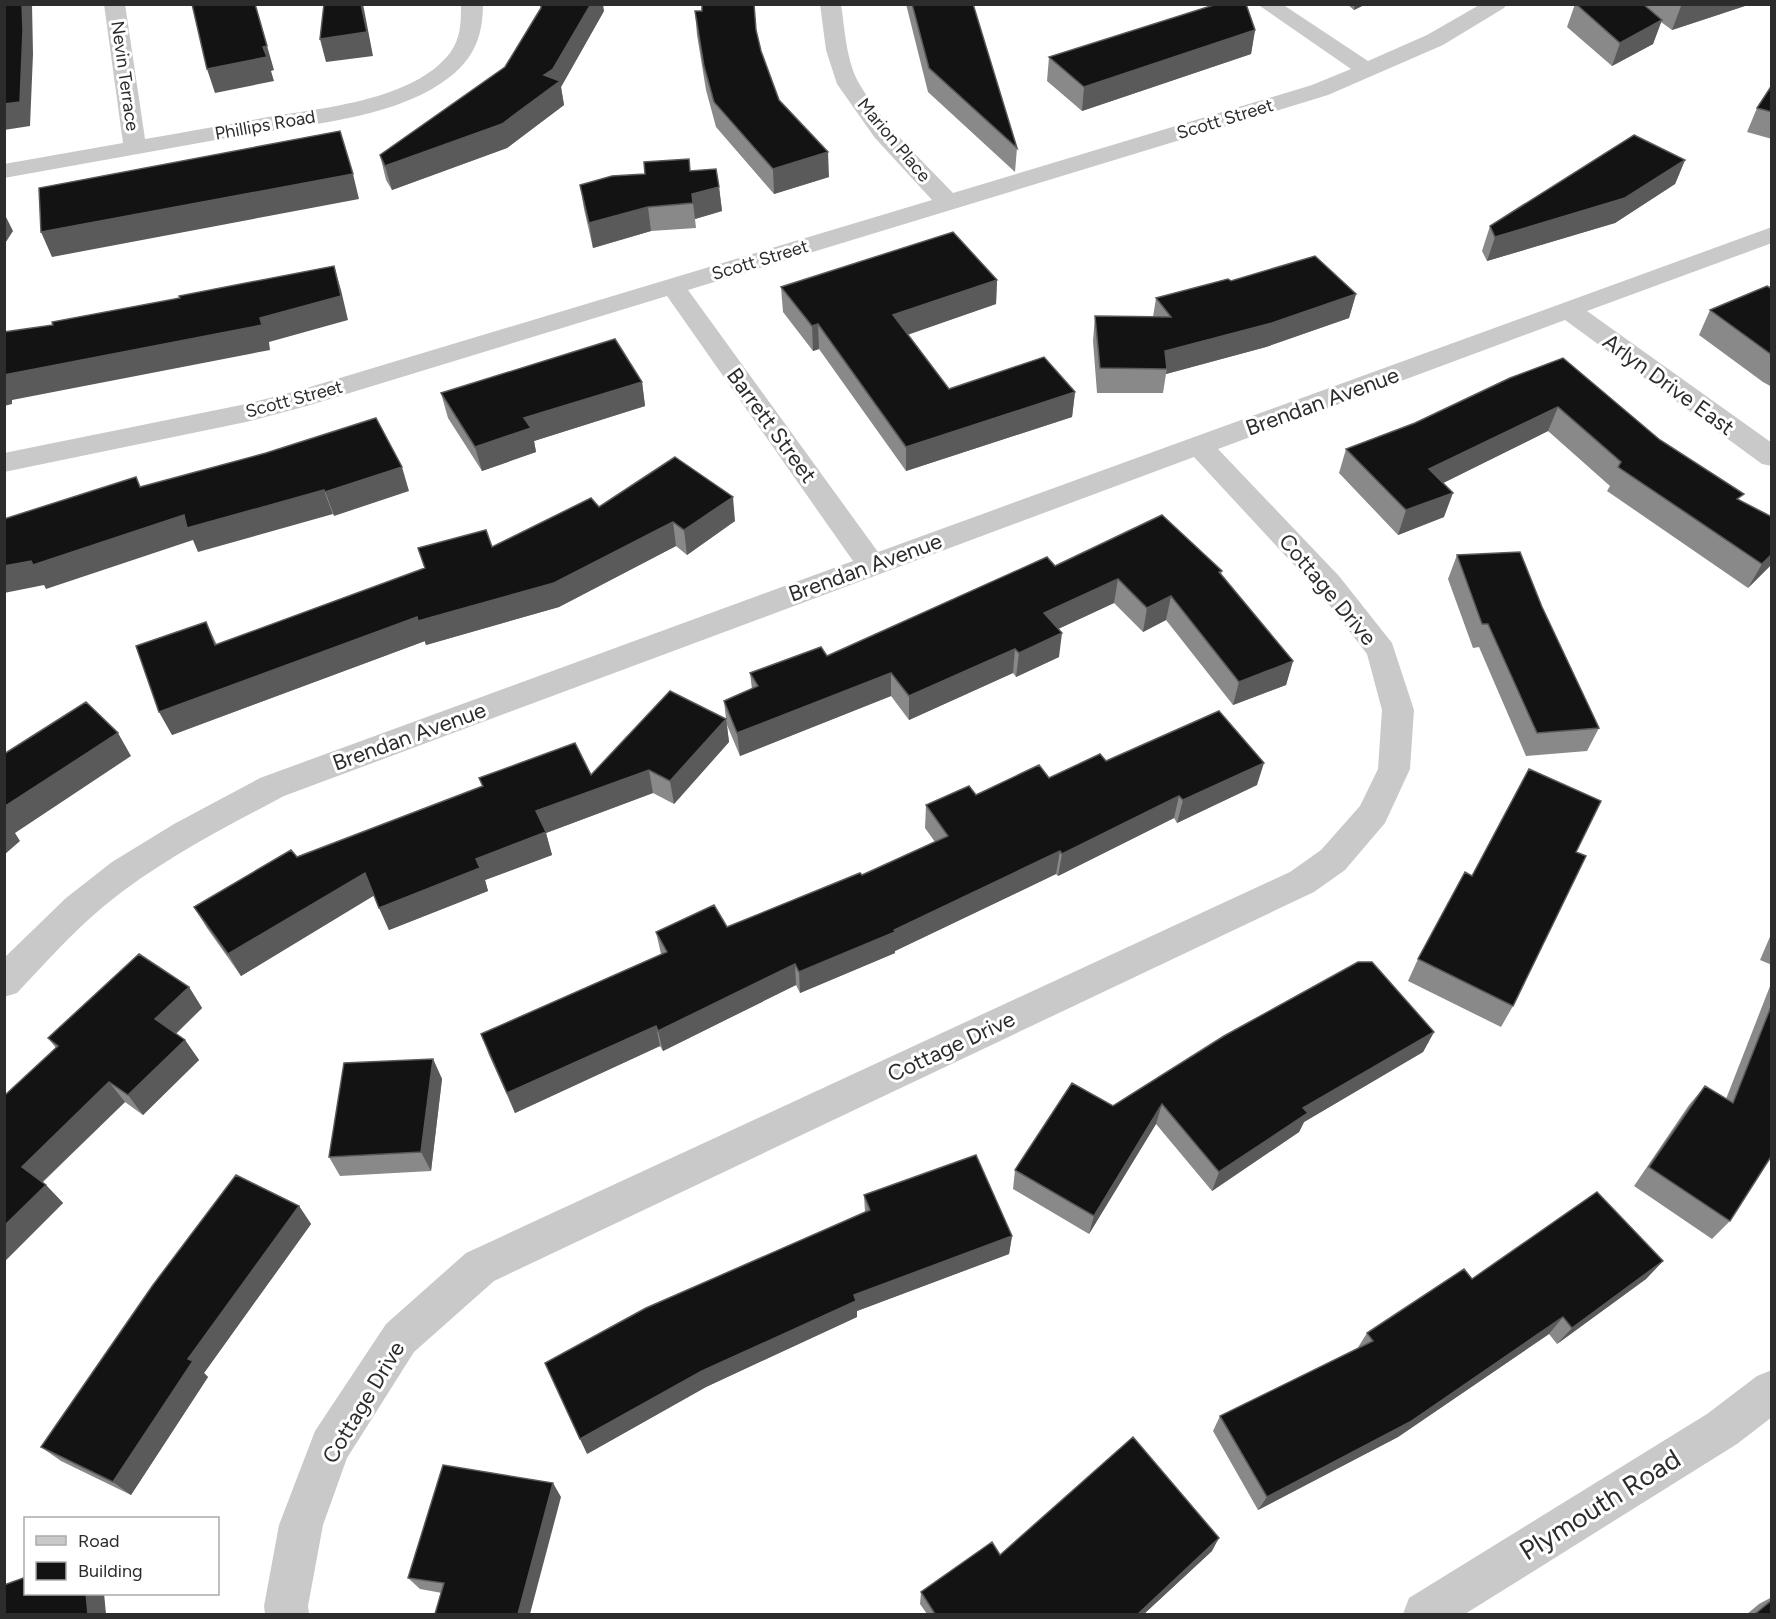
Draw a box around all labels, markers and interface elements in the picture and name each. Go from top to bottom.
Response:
street label: Nevin Terrace [106,19,144,133]
street label: Marion Place [853,94,936,187]
street label: Scott Street [1174,94,1276,144]
street label: Phillips Road [213,105,317,145]
street label: Scott Street [709,235,811,285]
street label: Arlyn Drive East [1598,328,1740,441]
street label: Brendan Avenue [1242,361,1403,442]
street label: Barrett Street [721,363,822,488]
street label: Scott Street [243,375,345,423]
street label: Brendan Avenue [785,527,946,608]
street label: Cottage Drive [1273,528,1382,651]
street label: Brendan Avenue [329,696,490,777]
street label: Cottage Drive [883,1005,1019,1088]
street label: Cottage Drive [316,1336,410,1468]
street label: Plymouth Road [1513,1442,1686,1567]
legend [24,1517,219,1595]
text: Road [78,1530,119,1552]
text: Building [78,1560,143,1582]

